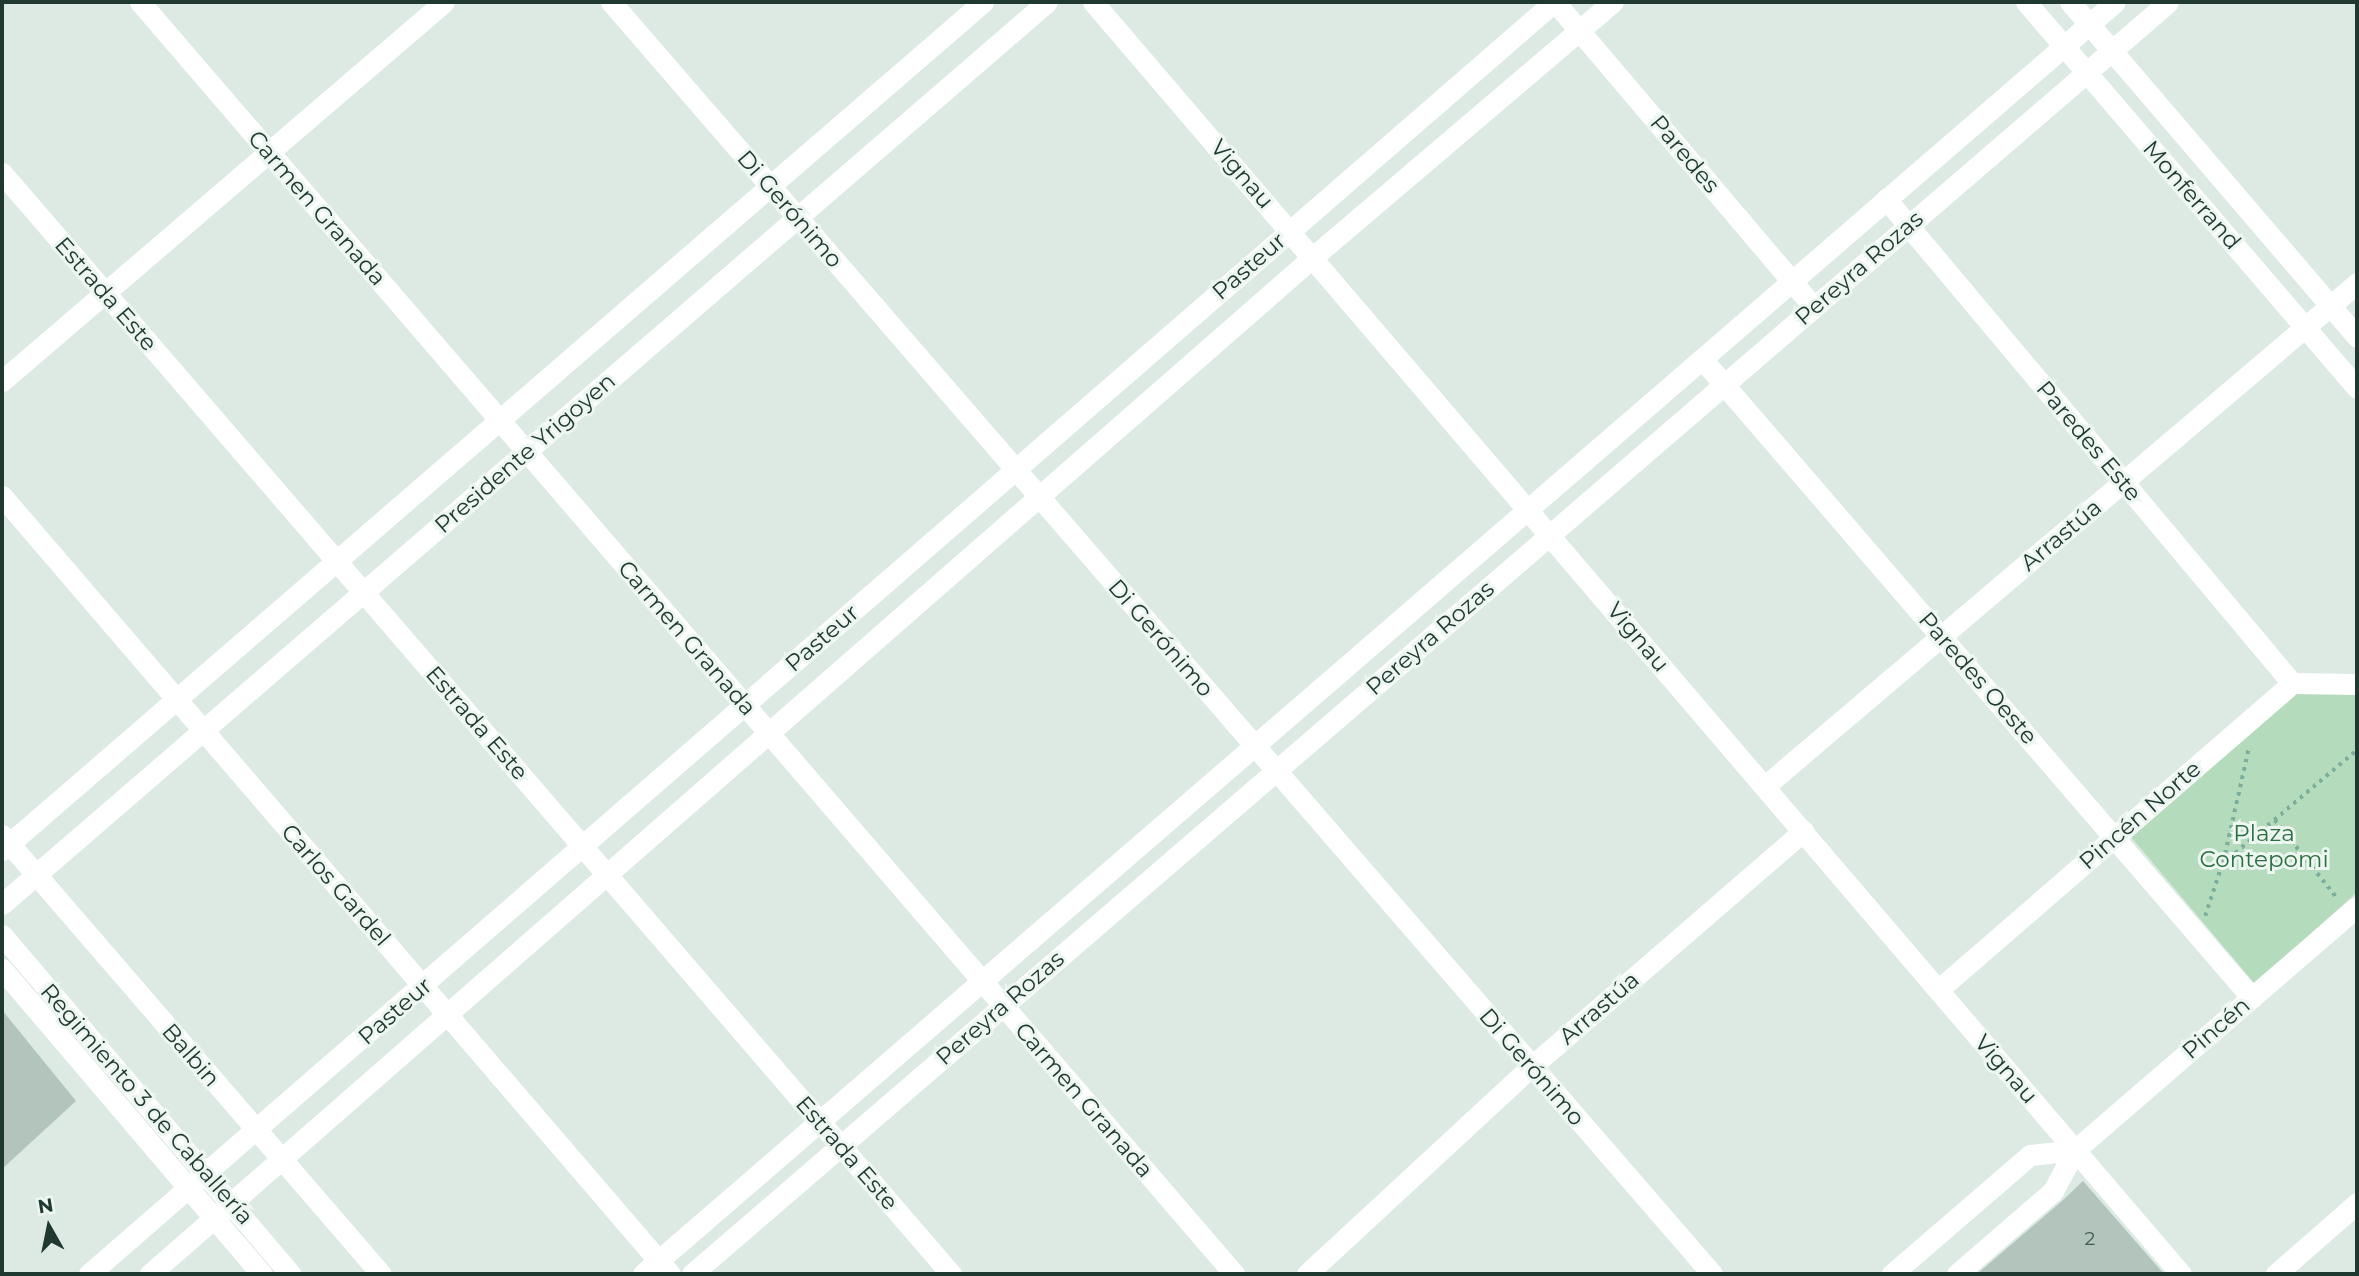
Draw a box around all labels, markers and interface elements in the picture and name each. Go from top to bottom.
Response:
street label: Paredes [1644,109,1726,199]
street label: Carmen Granada [242,125,392,291]
street label: Vignau [1205,134,1279,214]
street label: Monferrand [2137,135,2247,255]
street label: Di Gerónimo [731,145,849,273]
street label: Pereyra Rozas [1789,205,1929,331]
street label: Pasteur [1207,227,1291,305]
street label: Estrada Este [49,231,163,357]
street label: Presidente Yrigoyen [429,367,621,539]
street label: Paredes Este [2031,375,2147,507]
street label: Arrastúa [2015,493,2107,577]
street label: Carmen Granada [612,555,762,721]
street label: Di Gerónimo [1102,574,1220,702]
street label: Pereyra Rozas [1360,575,1500,701]
street label: Vignau [1601,597,1675,677]
street label: Pasteur [780,599,864,677]
street label: Paredes Oeste [1913,606,2043,750]
street label: Estrada Este [420,660,534,786]
street label: Pincén Norte [2074,755,2206,875]
street label: Carlos Gardel [276,818,396,952]
park label: Plaza Contepomi [2199,819,2329,873]
street label: Pereyra Rozas [930,945,1070,1071]
street label: Arrastúa [1553,966,1645,1050]
street label: Pasteur [353,972,437,1050]
street label: Regimiento 3 de Caballería [35,978,259,1230]
street label: Pincén [2177,991,2255,1065]
street label: Di Gerónimo [1473,1003,1591,1131]
street label: Carmen Granada [1009,1017,1159,1183]
street label: Balbin [156,1018,226,1092]
street label: Vignau [1969,1029,2043,1109]
street label: Estrada Este [790,1090,904,1216]
north arrow [14,1192,84,1262]
text: N [36,1193,55,1218]
house number: 2 [2085,1228,2095,1250]

